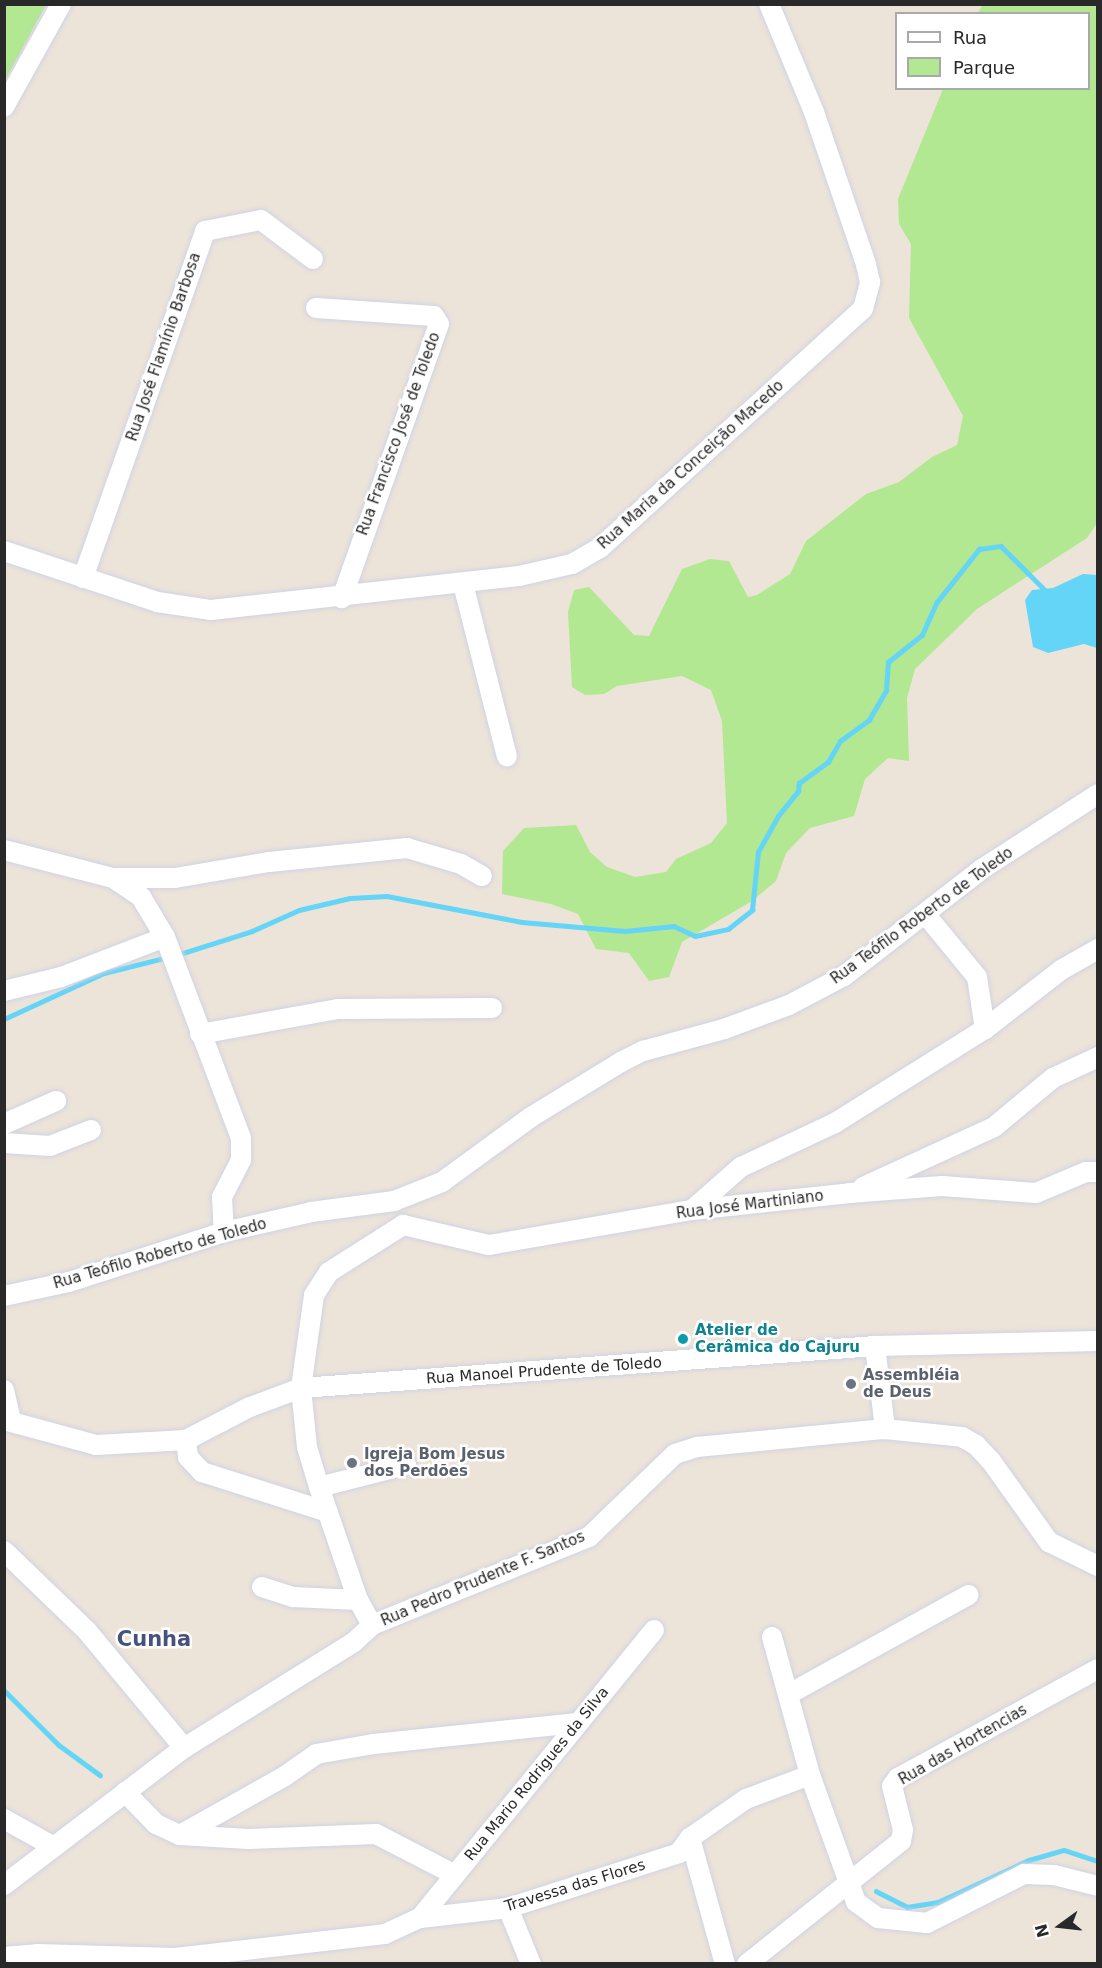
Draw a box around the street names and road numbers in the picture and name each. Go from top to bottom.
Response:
street label: Rua José Flamínio Barbosa [123,250,205,444]
street label: Rua Francisco José de Toledo [354,330,444,538]
street label: Rua Maria da Conceição Macedo [594,377,788,553]
street label: Rua Teófilo Roberto de Toledo [827,844,1017,988]
street label: Rua José Martiniano [675,1187,825,1223]
street label: Rua Teófilo Roberto de Toledo [51,1215,269,1293]
street label: Rua Manoel Prudente de Toledo [426,1354,662,1388]
street label: Rua Pedro Prudente F. Santos [378,1528,588,1630]
street label: Rua Mario Rodrigues da Silva [461,1683,613,1865]
street label: Rua das Hortencias [896,1701,1030,1789]
street label: Travessa das Flores [502,1856,648,1916]

